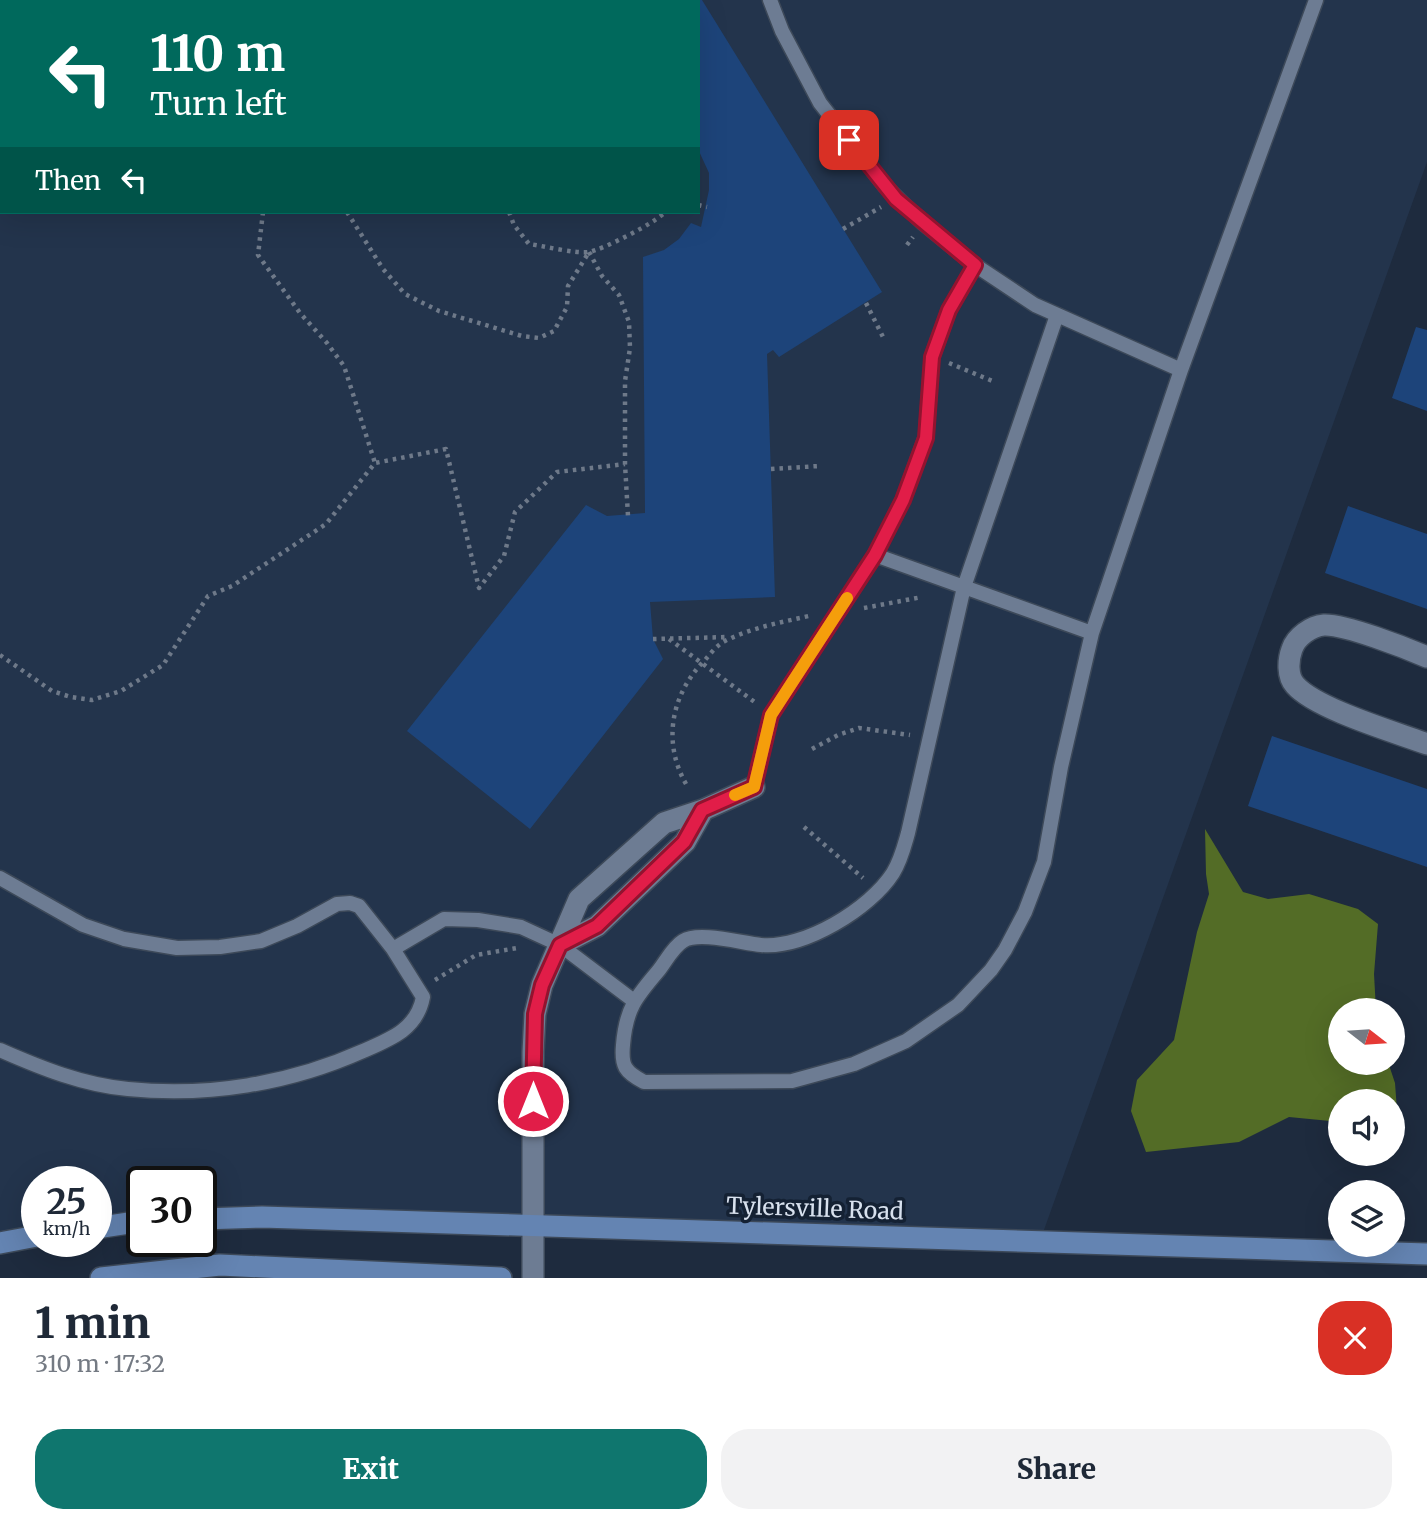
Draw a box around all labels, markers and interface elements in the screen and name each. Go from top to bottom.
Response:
text: 110 m [150,23,285,84]
icon: left [35,28,126,119]
text: Turn left [150,84,287,124]
pin [819,110,879,170]
icon: arrive [830,121,868,159]
icon: left [115,161,153,199]
text: Then [35,164,101,197]
north arrow [1328,998,1405,1074]
map controls [1328,998,1405,1257]
position arrow [496,1064,570,1138]
button: sound [1328,1089,1405,1166]
speed limit sign: 30 [126,1166,217,1257]
text: 25 [46,1180,87,1224]
button: layers [1328,1180,1405,1257]
street label: Tylersville Road [726,1190,904,1226]
text: km/h [43,1217,90,1240]
text: 1 min [35,1297,150,1349]
button: close [1318,1301,1392,1375]
text: 310 m · 17:32 [35,1349,165,1378]
button: Exit [35,1429,707,1509]
button: Share [721,1429,1392,1509]

